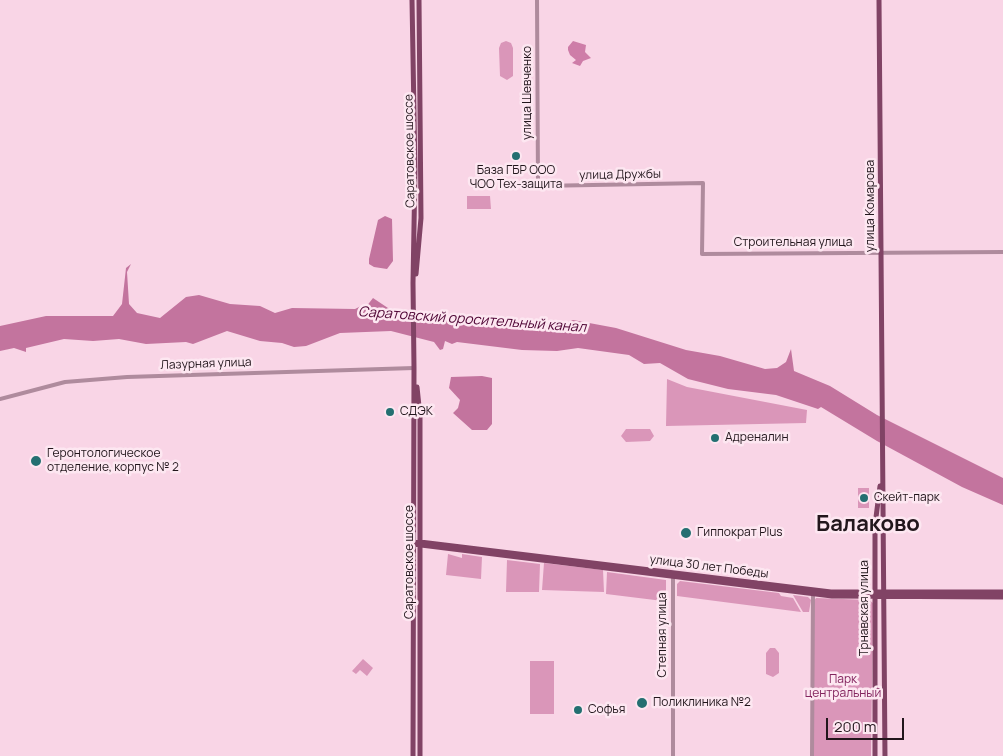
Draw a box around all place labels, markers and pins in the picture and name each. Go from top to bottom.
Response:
marker: База ГБР ООО ЧОО Тех-защита [510,150,522,162]
place label: База ГБР ООО ЧОО Тех-защита [469,164,563,192]
place label: СДЭК [400,405,433,419]
marker: СДЭК [384,406,396,418]
place label: Адреналин [725,431,788,445]
marker: Адреналин [709,432,721,444]
place label: Геронтологическое отделение, корпус № 2 [47,447,179,475]
marker: Геронтологическое отделение, корпус № 2 [29,454,43,468]
place label: Скейт-парк [874,491,940,505]
marker: Скейт-парк [858,492,870,504]
marker: Гиппократ Plus [679,526,693,540]
place label: Гиппократ Plus [697,526,783,540]
marker: Поликлиника №2 [635,696,649,710]
place label: Поликлиника №2 [653,696,751,710]
place label: Софья [588,703,625,717]
marker: Софья [572,704,584,716]

